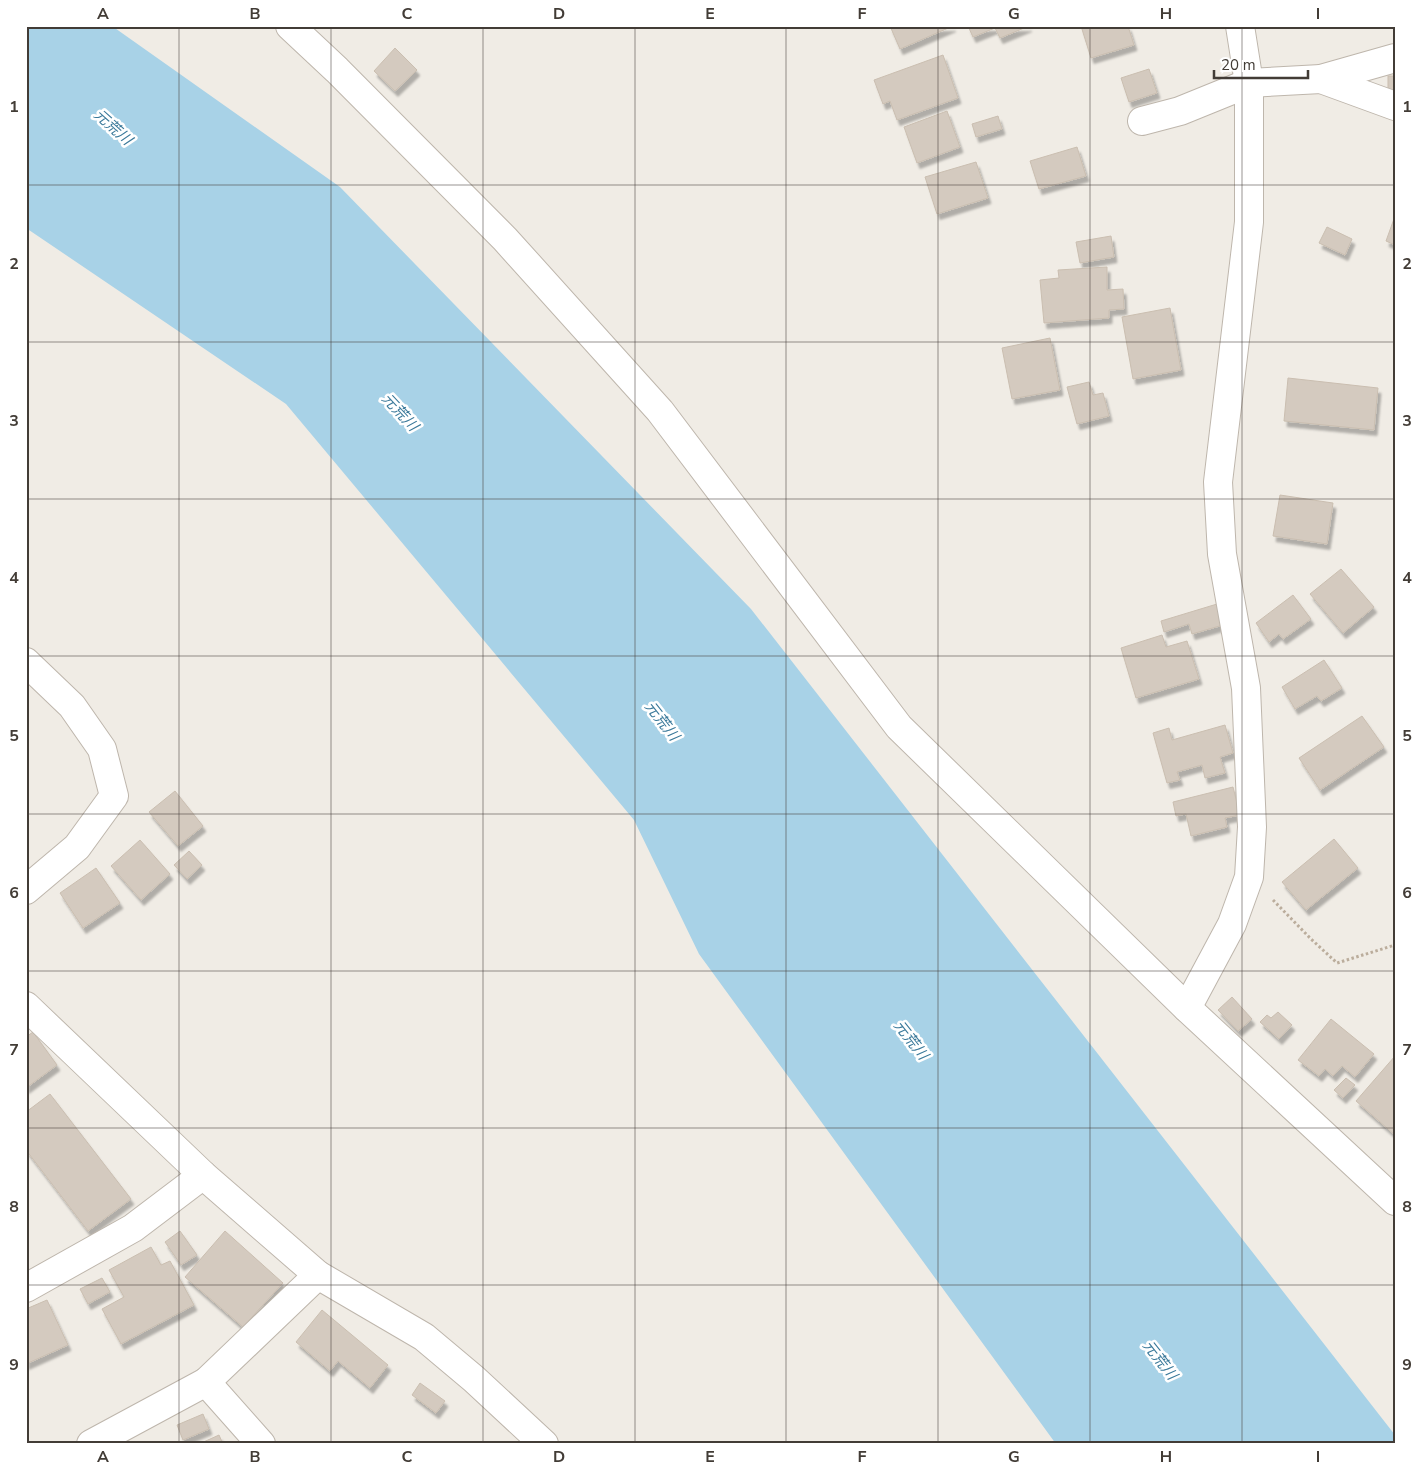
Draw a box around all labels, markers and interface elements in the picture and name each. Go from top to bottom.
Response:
text: A [97,3,109,25]
text: B [249,3,261,25]
text: C [402,3,413,25]
text: D [553,3,565,25]
text: E [705,3,715,25]
text: F [858,3,867,25]
text: G [1008,3,1020,25]
text: H [1160,3,1172,25]
text: I [1316,3,1320,25]
scale bar [1214,48,1307,80]
text: 20 m [1221,55,1256,75]
text: 1 [9,96,19,118]
text: 1 [1402,96,1412,118]
water label: 元荒川 [90,105,138,151]
text: 2 [9,253,19,275]
text: 2 [1402,253,1412,275]
water label: 元荒川 [377,389,424,437]
text: 3 [9,410,19,432]
text: 3 [1402,410,1412,432]
text: 4 [9,567,19,589]
text: 4 [1402,567,1412,589]
water label: 元荒川 [640,697,685,746]
text: 5 [9,725,19,747]
text: 5 [1402,725,1412,747]
text: 6 [9,882,19,904]
text: 6 [1402,882,1412,904]
water label: 元荒川 [889,1016,934,1065]
text: 7 [9,1039,19,1061]
text: 7 [1402,1039,1412,1061]
text: 8 [9,1196,19,1218]
text: 8 [1402,1196,1412,1218]
water label: 元荒川 [1138,1336,1183,1385]
text: 9 [9,1354,19,1376]
text: 9 [1402,1354,1412,1376]
text: A [97,1446,109,1468]
text: B [249,1446,261,1468]
text: C [402,1446,413,1468]
text: D [553,1446,565,1468]
text: E [705,1446,715,1468]
text: F [858,1446,867,1468]
text: G [1008,1446,1020,1468]
text: H [1160,1446,1172,1468]
text: I [1316,1446,1320,1468]

